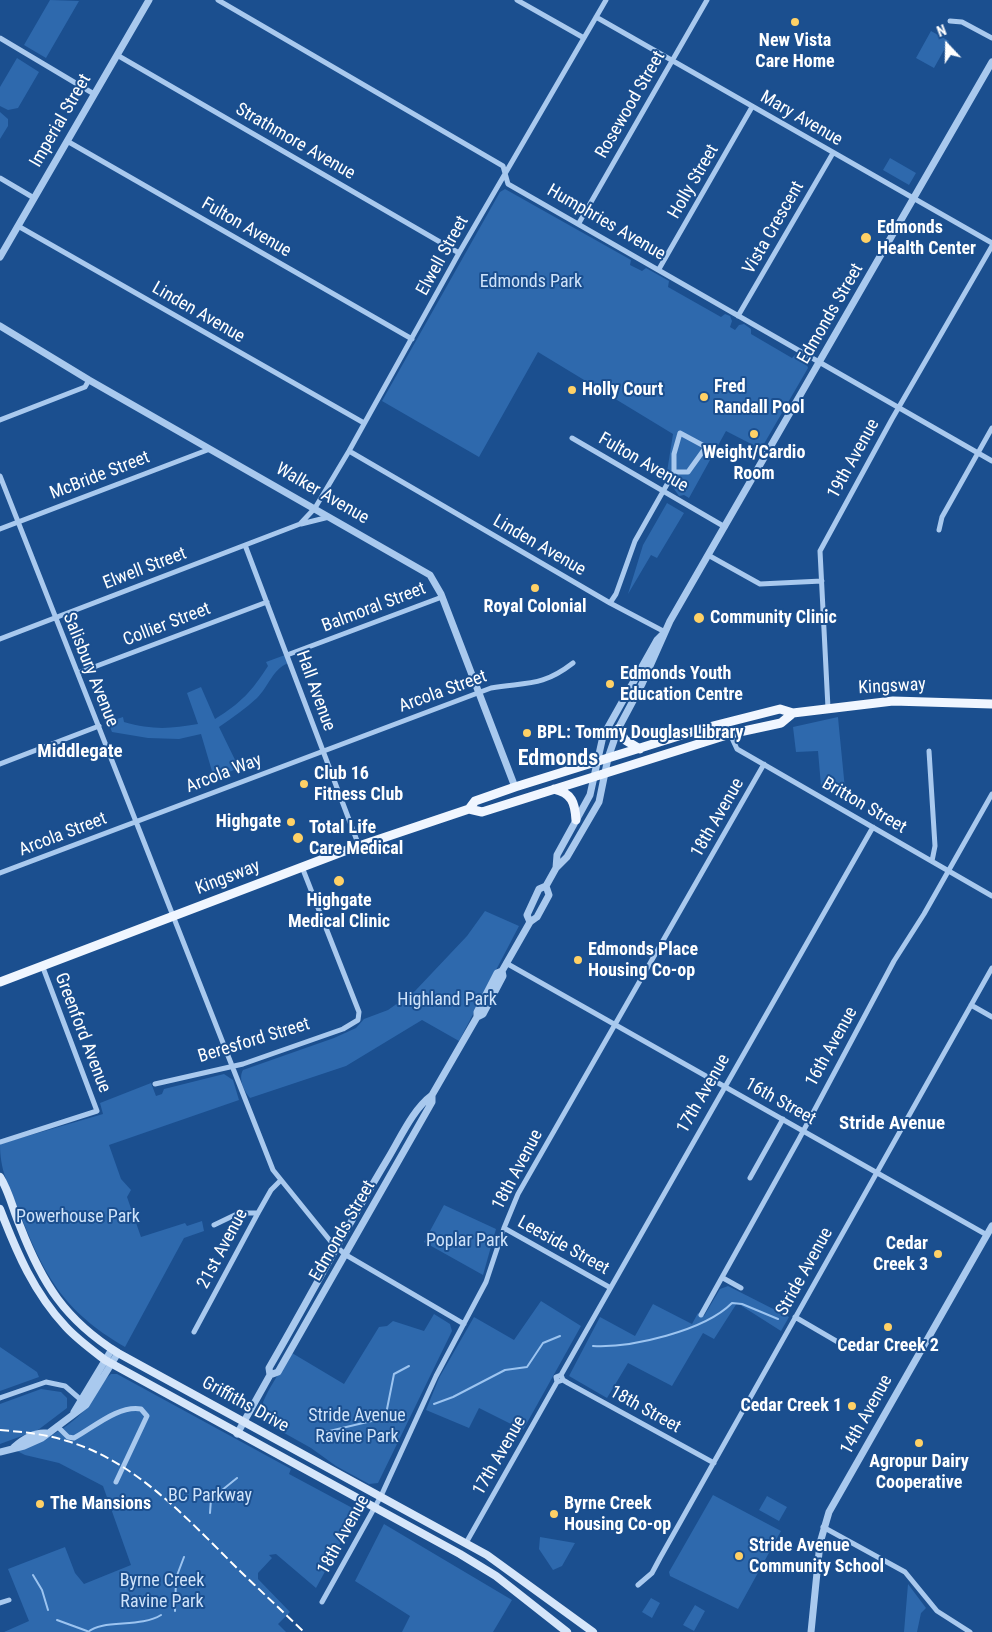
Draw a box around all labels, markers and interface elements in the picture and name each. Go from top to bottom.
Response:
marker: New Vista Care Home [789,16,801,28]
north arrow [922,20,972,70]
text: N [935,22,948,40]
place label: New Vista Care Home [755,30,835,72]
street label: Rosewood Street [592,48,670,162]
street label: Imperial Street [26,71,96,171]
street label: Mary Avenue [756,87,846,151]
street label: Strathmore Avenue [231,99,359,185]
street label: Holly Street [664,141,724,223]
street label: Vista Crescent [739,178,809,278]
street label: Humphries Avenue [543,180,669,266]
street label: Fulton Avenue [197,194,295,262]
street label: Elwell Street [412,212,474,300]
place label: Edmonds Health Center [877,217,976,260]
marker: Edmonds Health Center [859,231,873,245]
street label: Edmonds Street [794,260,868,368]
park label: Edmonds Park [480,271,582,293]
street label: Linden Avenue [148,278,248,348]
place label: Fred Randall Pool [714,376,804,418]
place label: Holly Court [582,379,663,401]
marker: Holly Court [566,384,578,396]
marker: Fred Randall Pool [698,391,710,403]
street label: 19th Avenue [823,415,885,503]
marker: Weight/Cardio Room [748,428,760,440]
street label: Fulton Avenue [594,429,692,497]
place label: Weight/Cardio Room [703,442,805,484]
street label: McBride Street [47,447,153,505]
street label: Walker Avenue [272,459,372,529]
street label: Linden Avenue [489,511,589,581]
street label: Elwell Street [100,543,190,595]
street label: Balmoral Street [319,578,429,638]
marker: Royal Colonial [529,582,541,594]
place label: Royal Colonial [484,596,586,618]
street label: Collier Street [120,598,214,652]
place label: Community Clinic [710,607,837,629]
street label: Salisbury Avenue [57,610,123,730]
marker: Community Clinic [692,611,706,625]
street label: Hall Avenue [290,648,340,734]
place label: Edmonds Youth Education Centre [620,663,743,706]
street label: Arcola Street [396,666,490,718]
street label: Kingsway [858,674,926,700]
marker: Edmonds Youth Education Centre [604,678,616,690]
place label: BPL: Tommy Douglas Library [537,722,744,744]
marker: BPL: Tommy Douglas Library [521,727,533,739]
district label: Middlegate [37,741,123,763]
district label: Edmonds [518,746,598,772]
street label: Arcola Way [183,750,265,798]
place label: Club 16 Fitness Club [314,763,403,806]
street label: Britton Street [818,773,910,839]
street label: 18th Avenue [687,775,749,861]
marker: Club 16 Fitness Club [298,778,310,790]
street label: Arcola Street [16,808,110,862]
place label: Highgate [216,811,281,833]
marker: Highgate [285,816,297,828]
place label: Total Life Care Medical [309,817,403,860]
marker: Total Life Care Medical [291,831,305,845]
street label: Kingsway [193,856,263,900]
marker: Highgate Medical Clinic [332,874,346,888]
place label: Highgate Medical Clinic [288,890,390,932]
place label: Edmonds Place Housing Co-op [588,939,698,982]
marker: Edmonds Place Housing Co-op [572,954,584,966]
street label: Greenford Avenue [49,970,115,1096]
park label: Highland Park [397,989,497,1011]
street label: 16th Avenue [801,1003,863,1091]
street label: Beresford Street [196,1014,312,1068]
street label: 17th Avenue [673,1051,735,1137]
street label: 16th Street [741,1074,819,1130]
district label: Stride Avenue [839,1113,945,1135]
street label: 18th Avenue [488,1126,548,1214]
street label: Edmonds Street [306,1177,380,1285]
street label: 21st Avenue [193,1205,253,1293]
park label: Powerhouse Park [16,1206,140,1228]
street label: Leeside Street [513,1212,613,1280]
street label: Stride Avenue [772,1224,838,1320]
park label: Poplar Park [426,1230,508,1252]
place label: Cedar Creek 3 [873,1233,928,1276]
marker: Cedar Creek 3 [932,1248,944,1260]
marker: Cedar Creek 2 [882,1321,894,1333]
place label: Cedar Creek 2 [837,1335,939,1357]
street label: 14th Avenue [836,1371,898,1459]
street label: Griffiths Drive [198,1372,292,1438]
street label: 18th Street [606,1382,684,1438]
place label: Cedar Creek 1 [740,1395,842,1417]
marker: Cedar Creek 1 [846,1400,858,1412]
park label: Stride Avenue Ravine Park [308,1405,406,1448]
street label: 17th Avenue [469,1413,531,1499]
marker: Agropur Dairy Cooperative [913,1437,925,1449]
place label: Agropur Dairy Cooperative [869,1451,969,1494]
park label: BC Parkway [168,1485,252,1507]
street label: 18th Avenue [313,1491,375,1579]
place label: The Mansions [50,1493,151,1515]
place label: Byrne Creek Housing Co-op [564,1493,671,1536]
marker: The Mansions [34,1498,46,1510]
marker: Byrne Creek Housing Co-op [548,1508,560,1520]
place label: Stride Avenue Community School [749,1535,884,1578]
marker: Stride Avenue Community School [733,1550,745,1562]
park label: Byrne Creek Ravine Park [120,1570,204,1612]

